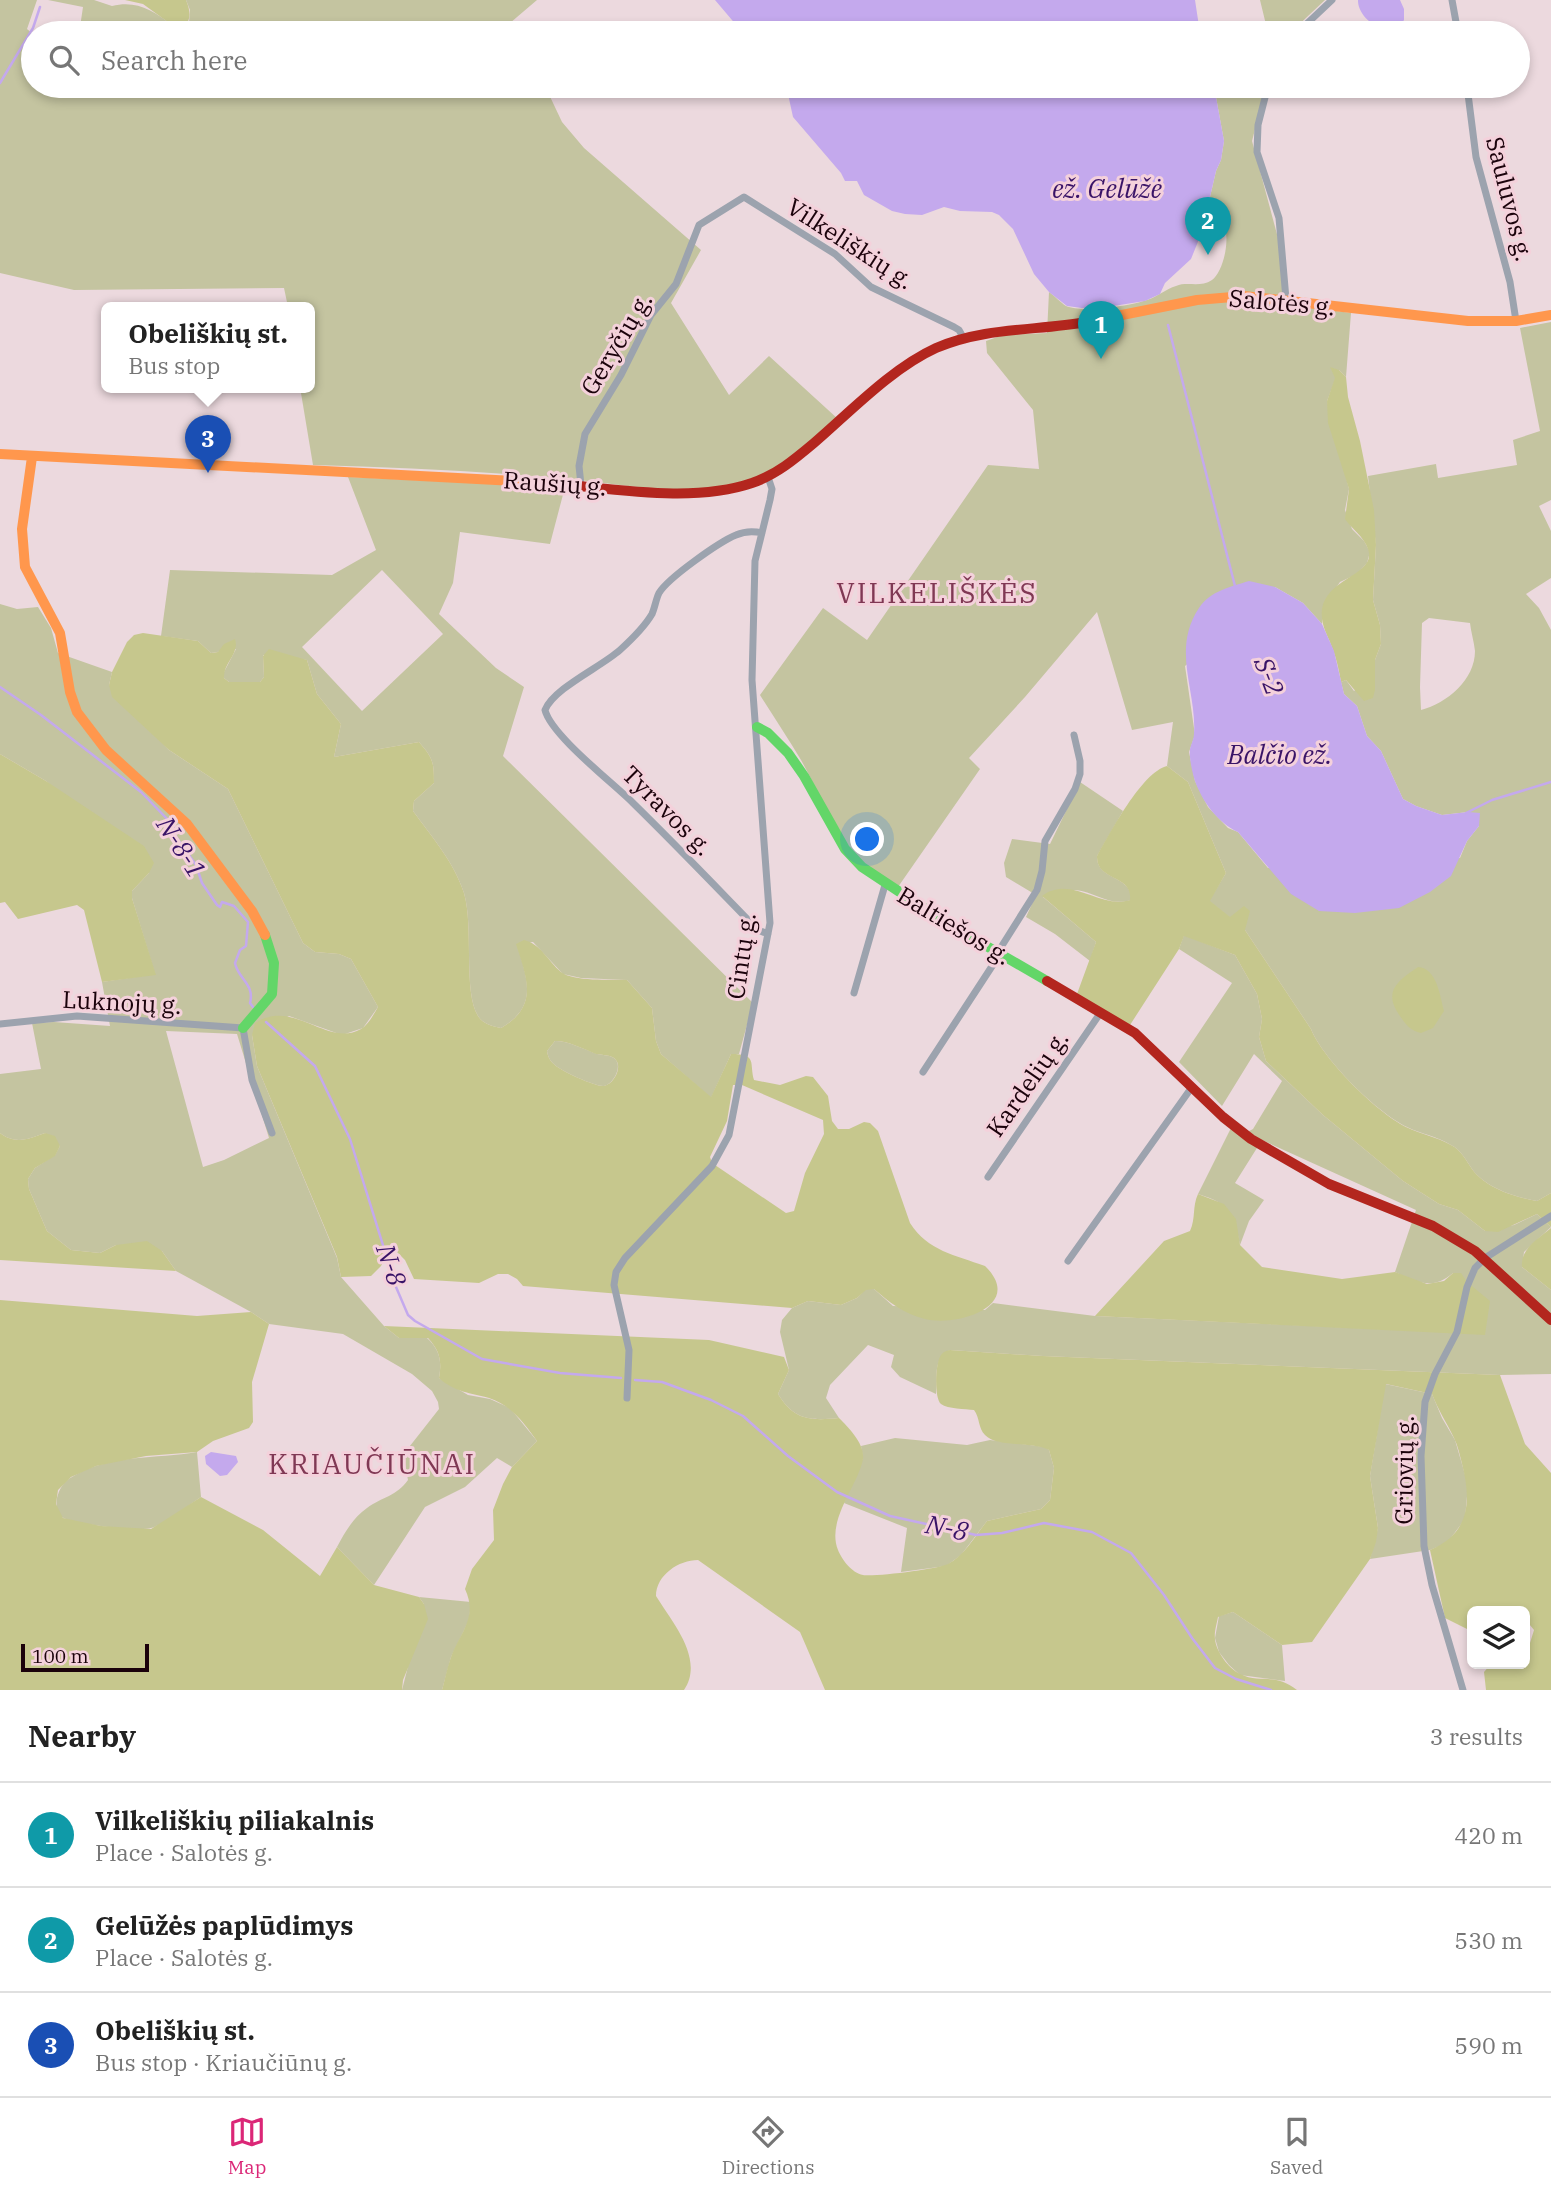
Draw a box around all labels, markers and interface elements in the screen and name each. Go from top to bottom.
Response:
search box [21,21,1530,98]
icon: search [45,41,83,79]
text: Search here [101,43,247,77]
street label: Sauluvos g. [1479,133,1541,264]
water label: ež. Gelūžė [1052,171,1162,205]
street label: Vilkeliškių g. [781,190,920,296]
pin: 2 [1185,197,1231,255]
street label: Salotės g. [1228,281,1336,323]
street label: Geryčių g. [573,286,659,401]
pin: 1 [1078,301,1124,359]
popup [101,302,315,393]
text: Obeliškių st. [128,316,288,350]
text: Bus stop [128,350,220,380]
pin: 3 [185,415,231,473]
street label: Raušių g. [502,463,608,503]
district label: VILKELIŠKĖS [836,574,1038,611]
water label: S-2 [1247,651,1293,700]
water label: Balčio ež. [1227,737,1332,771]
street label: Tyravos g. [616,758,720,862]
water label: N-8-1 [149,809,214,883]
your location [850,822,884,856]
street label: Baltiešos g. [892,879,1017,972]
street label: Cintų g. [719,910,763,1001]
street label: Luknojų g. [62,983,182,1021]
street label: Kardelių g. [979,1024,1075,1143]
water label: N-8 [369,1238,415,1291]
street label: Griovių g. [1387,1415,1421,1525]
district label: KRIAUČIŪNAI [268,1445,476,1482]
water label: N-8 [922,1506,972,1548]
map controls [1467,1606,1530,1669]
button: layers [1467,1606,1530,1669]
scale bar [21,1641,149,1673]
text: 100 m [32,1644,89,1668]
text: Nearby [28,1716,136,1755]
text: 3 results [1430,1721,1523,1751]
text: Vilkeliškių piliakalnis [95,1803,374,1837]
text: 1 [44,1820,58,1850]
text: 420 m [1454,1820,1523,1850]
text: Place · Salotės g. [95,1837,273,1867]
text: Gelūžės paplūdimys [95,1908,353,1942]
text: 2 [44,1925,58,1955]
text: 530 m [1454,1925,1523,1955]
text: Place · Salotės g. [95,1942,273,1972]
text: Obeliškių st. [95,2013,255,2047]
text: 3 [44,2030,58,2060]
text: 590 m [1454,2030,1523,2060]
text: Bus stop · Kriaučiūnų g. [95,2047,352,2077]
tab: Map [228,2113,266,2179]
tab: Directions [722,2113,815,2179]
tab: Saved [1270,2113,1323,2179]

